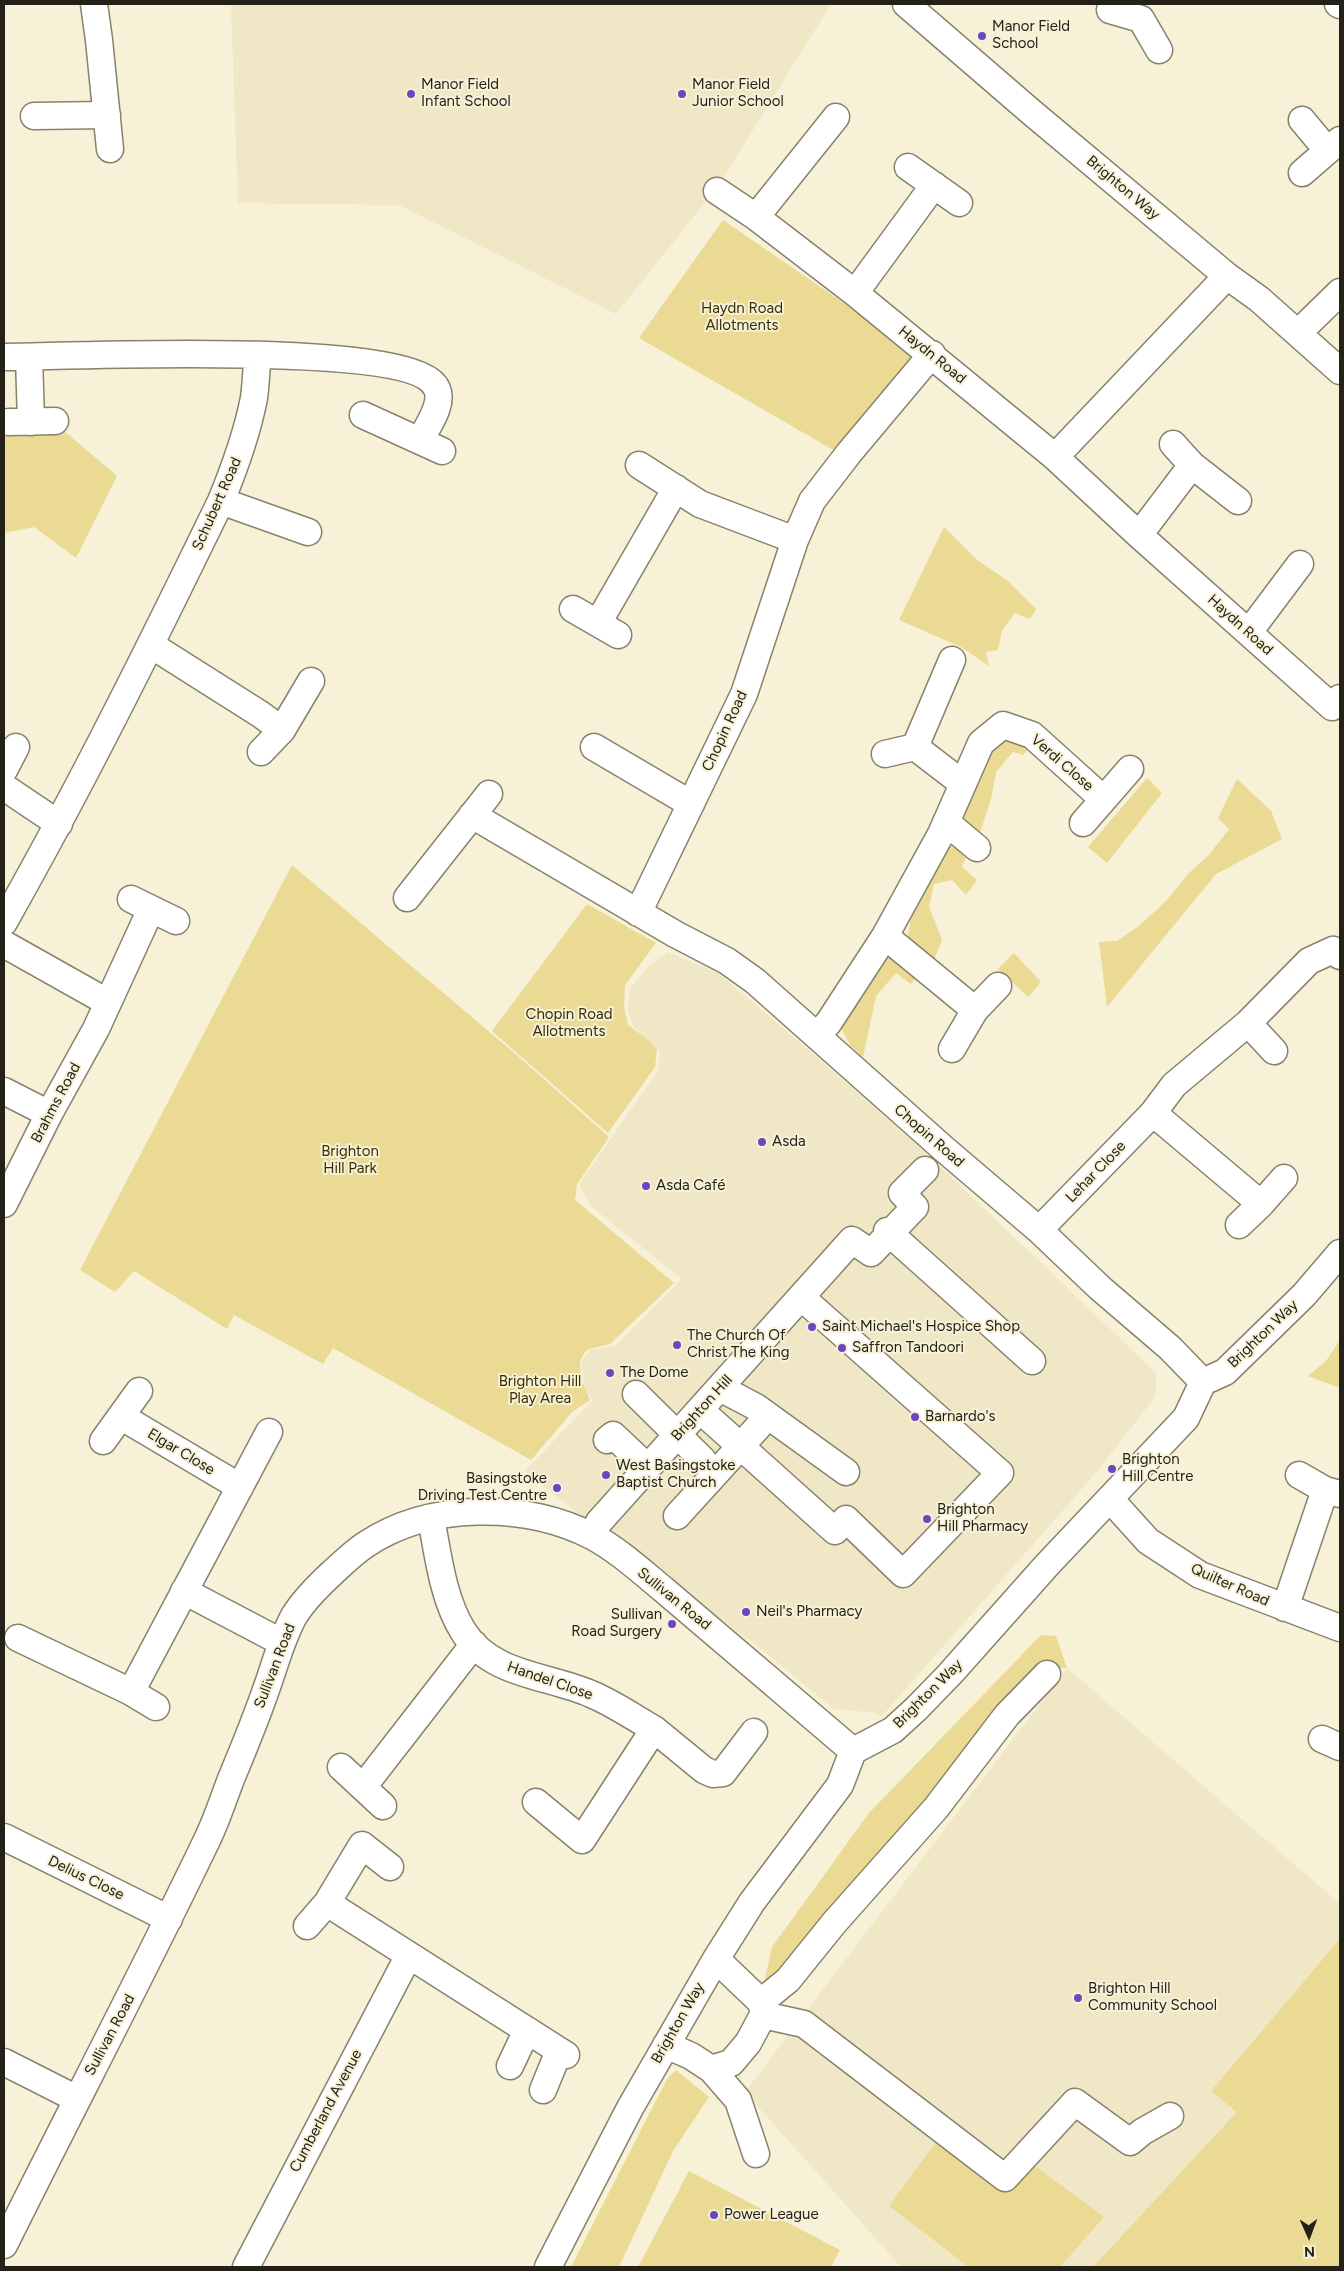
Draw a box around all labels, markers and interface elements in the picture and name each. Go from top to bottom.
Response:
place label: Manor Field School [992,18,1070,53]
marker: Manor Field School [976,30,988,42]
place label: Manor Field Infant School [421,76,511,111]
place label: Manor Field Junior School [692,76,784,111]
marker: Manor Field Infant School [405,88,417,100]
marker: Manor Field Junior School [676,88,688,100]
street label: Brighton Way [1083,152,1163,224]
park label: Haydn Road Allotments [701,300,783,335]
street label: Haydn Road [895,322,969,388]
street label: Schubert Road [188,455,246,553]
street label: Haydn Road [1204,591,1276,659]
street label: Chopin Road [698,688,752,774]
street label: Verdi Close [1027,731,1097,795]
park label: Chopin Road Allotments [526,1006,612,1041]
street label: Brahms Road [27,1060,85,1146]
street label: Chopin Road [890,1101,968,1171]
place label: Asda [772,1133,806,1151]
marker: Asda [756,1136,768,1148]
street label: Lehar Close [1062,1137,1130,1207]
park label: Brighton Hill Park [321,1143,379,1178]
place label: Asda Café [656,1177,725,1195]
marker: Asda Café [640,1180,652,1192]
street label: Brighton Way [1224,1296,1302,1372]
place label: Saint Michael's Hospice Shop [822,1318,1020,1336]
marker: Saint Michael's Hospice Shop [806,1321,818,1333]
place label: The Church Of Christ The King [687,1327,789,1362]
marker: The Church Of Christ The King [671,1339,683,1351]
place label: Saffron Tandoori [852,1339,964,1357]
marker: Saffron Tandoori [836,1342,848,1354]
place label: The Dome [620,1364,689,1382]
marker: The Dome [604,1367,616,1379]
street label: Brighton Hill [668,1371,736,1445]
park label: Brighton Hill Play Area [499,1373,581,1408]
place label: Barnardo's [925,1408,995,1426]
marker: Barnardo's [909,1411,921,1423]
street label: Elgar Close [144,1425,218,1479]
place label: Brighton Hill Centre [1122,1451,1193,1486]
place label: West Basingstoke Baptist Church [616,1457,735,1492]
marker: Brighton Hill Centre [1106,1463,1118,1475]
marker: West Basingstoke Baptist Church [600,1469,612,1481]
place label: Basingstoke Driving Test Centre [418,1470,547,1505]
marker: Basingstoke Driving Test Centre [551,1482,563,1494]
place label: Brighton Hill Pharmacy [937,1501,1028,1536]
marker: Brighton Hill Pharmacy [921,1513,933,1525]
street label: Quilter Road [1188,1560,1272,1610]
street label: Sullivan Road [634,1564,714,1634]
place label: Neil's Pharmacy [756,1603,862,1621]
place label: Sullivan Road Surgery [571,1606,662,1641]
marker: Neil's Pharmacy [740,1606,752,1618]
marker: Sullivan Road Surgery [666,1618,678,1630]
street label: Sullivan Road [251,1621,299,1711]
street label: Brighton Way [890,1656,966,1732]
street label: Handel Close [505,1658,595,1704]
street label: Delius Close [45,1852,127,1904]
street label: Brighton Way [648,1979,708,2067]
place label: Brighton Hill Community School [1088,1980,1217,2015]
street label: Sullivan Road [81,1991,139,2079]
marker: Brighton Hill Community School [1072,1992,1084,2004]
street label: Cumberland Avenue [286,2046,366,2176]
place label: Power League [724,2206,819,2224]
marker: Power League [708,2209,720,2221]
north arrow [1284,2211,1334,2261]
text: N [1304,2243,1315,2260]

